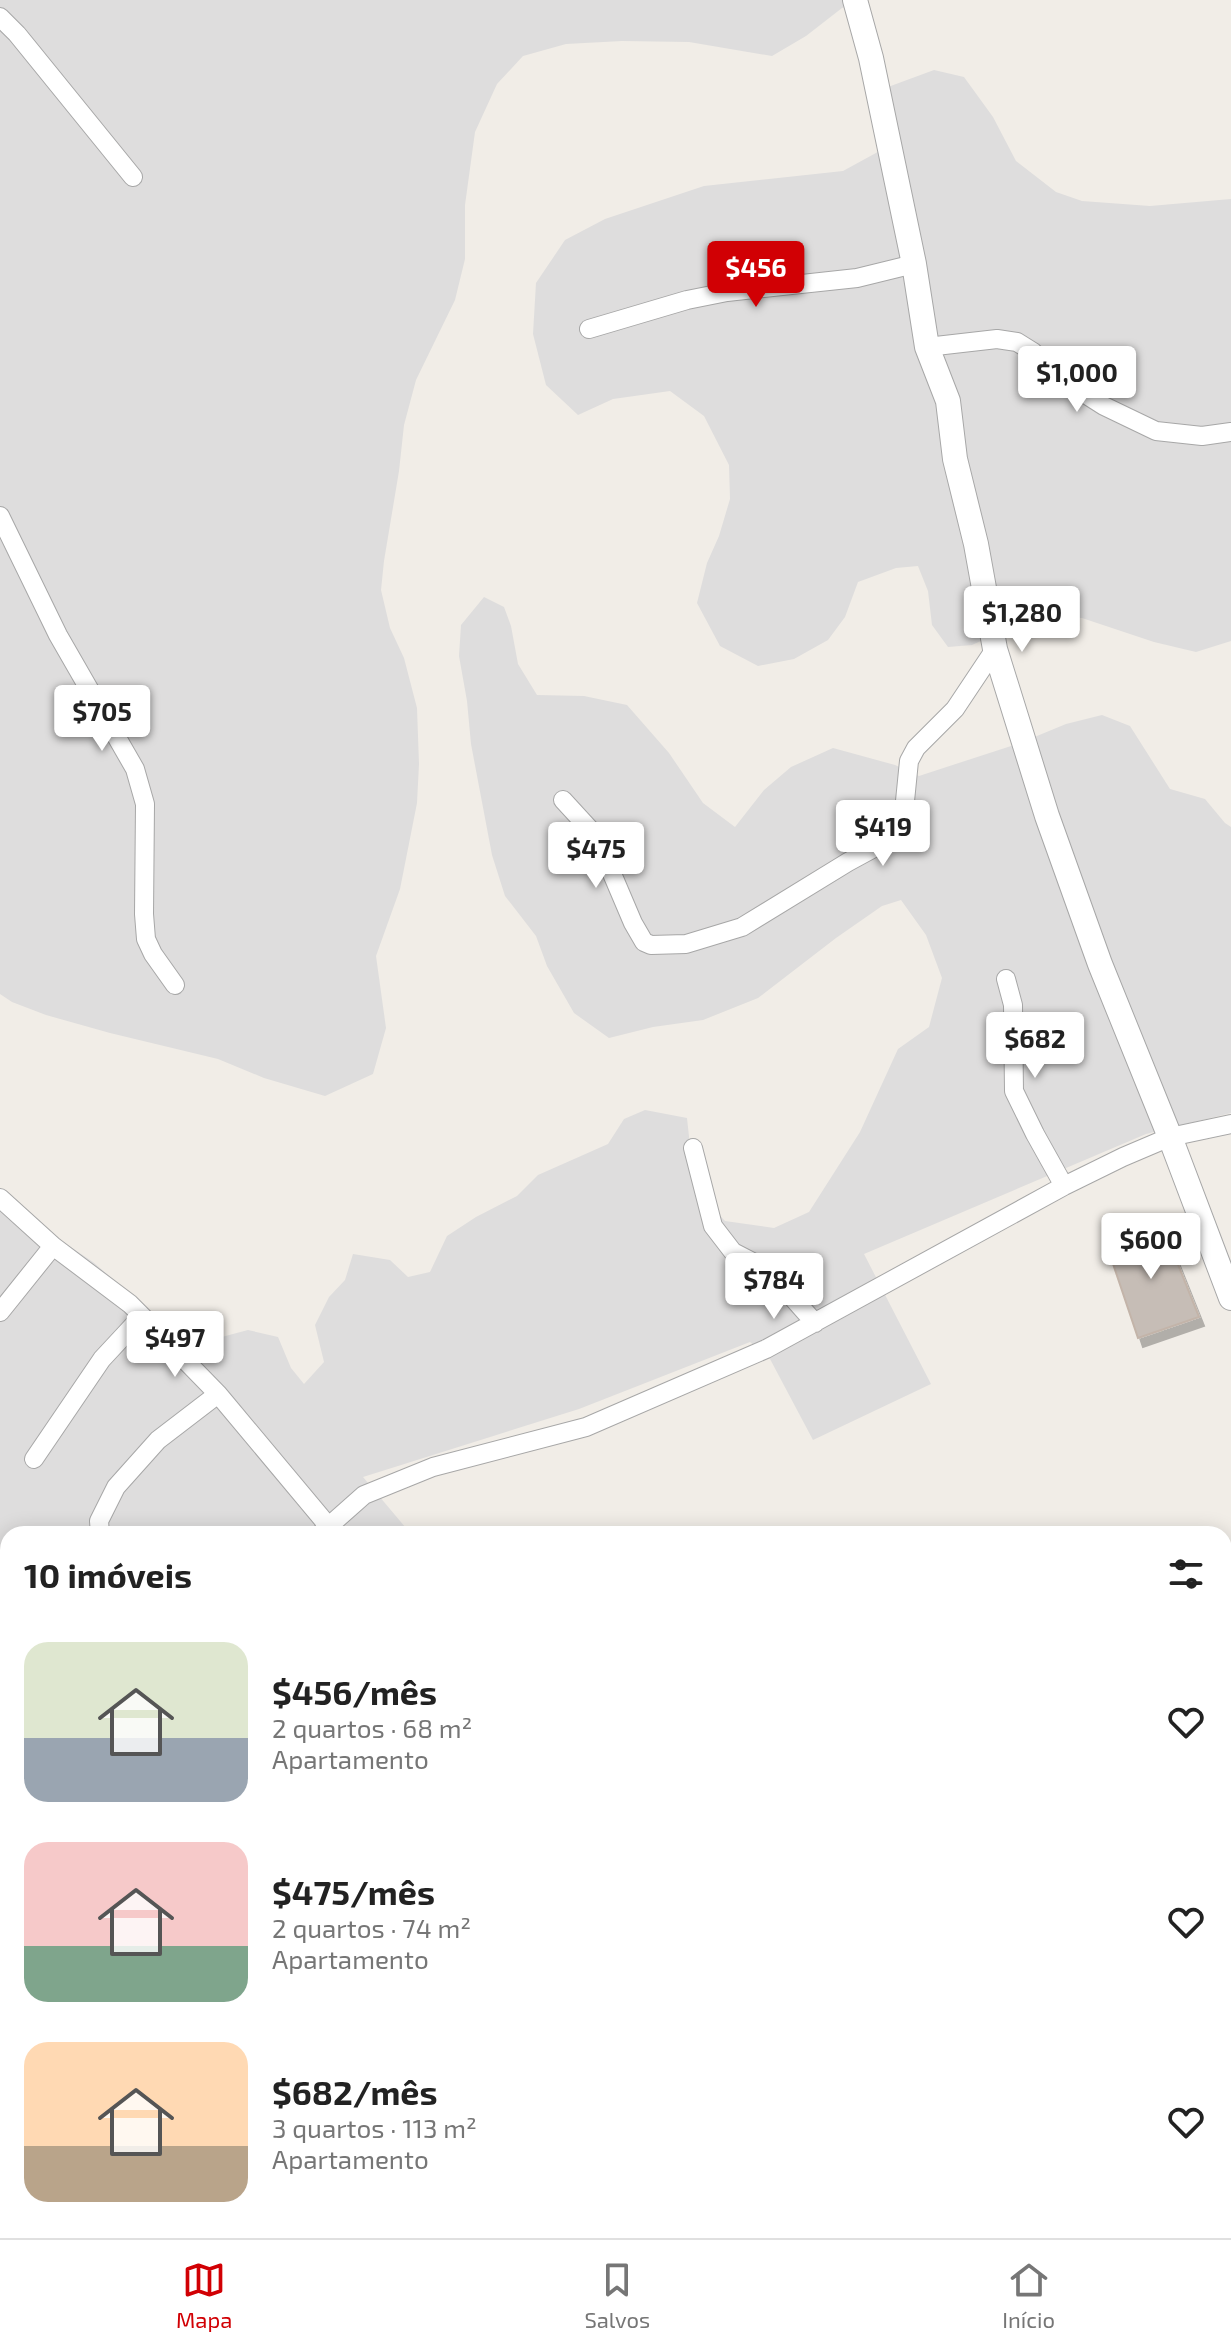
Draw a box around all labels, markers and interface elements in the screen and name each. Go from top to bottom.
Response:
pin: $456 [709,241,803,309]
text: $456 [725,251,787,282]
pin: $1,000 [1012,346,1142,414]
text: $1,000 [1036,356,1118,387]
pin: $1,280 [957,586,1087,654]
text: $1,280 [982,596,1062,627]
pin: $705 [55,685,149,753]
text: $705 [72,695,132,726]
pin: $419 [836,800,930,868]
text: $419 [854,810,912,841]
pin: $475 [549,822,643,890]
text: $475 [566,832,626,863]
pin: $682 [988,1012,1082,1080]
text: $682 [1004,1022,1066,1053]
pin: $600 [1104,1213,1198,1281]
text: $600 [1119,1223,1183,1254]
pin: $784 [727,1253,821,1321]
text: $784 [743,1263,805,1294]
pin: $497 [128,1311,222,1379]
text: $497 [145,1321,205,1352]
icon: filters [1164,1552,1208,1596]
text: 10 imóveis [24,1554,192,1595]
text: $456/mês [272,1671,437,1712]
icon: home [88,1674,184,1770]
icon: heart [1164,1700,1208,1744]
text: 2 quartos · 68 m² [272,1712,472,1743]
text: Apartamento [272,1743,429,1774]
text: $475/mês [272,1871,435,1912]
icon: home [88,1874,184,1970]
icon: heart [1164,1900,1208,1944]
text: 2 quartos · 74 m² [272,1912,471,1943]
text: Apartamento [272,1943,429,1974]
text: $682/mês [272,2071,438,2112]
icon: home [88,2074,184,2170]
icon: heart [1164,2100,1208,2144]
text: 3 quartos · 113 m² [272,2112,477,2143]
text: Apartamento [272,2143,429,2174]
tab: Mapa [176,2258,232,2332]
tab: Salvos [584,2258,650,2332]
tab: Início [1002,2258,1055,2332]

